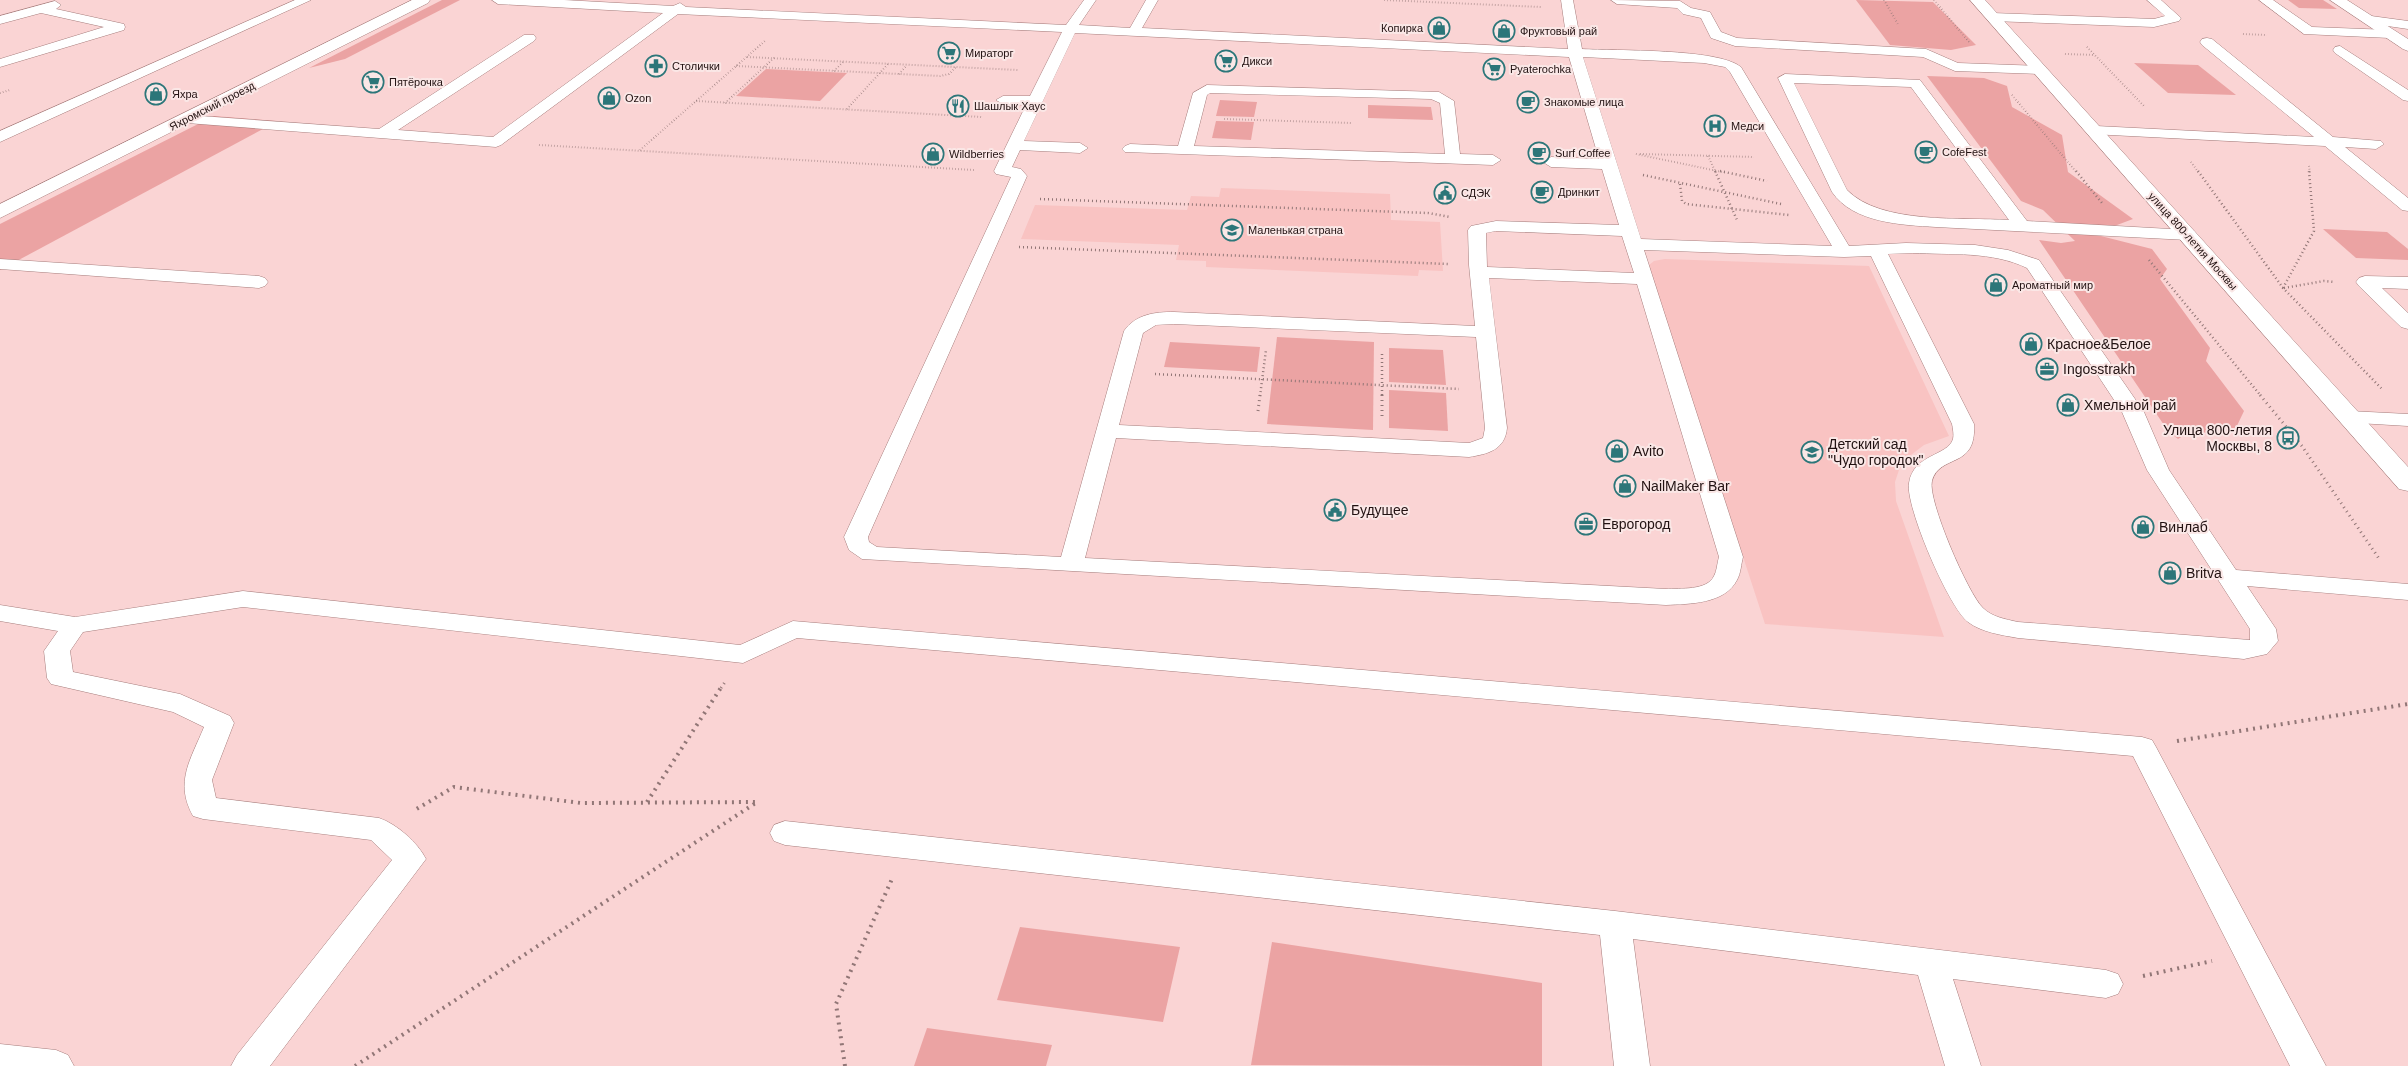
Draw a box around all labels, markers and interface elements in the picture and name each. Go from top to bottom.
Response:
shop icon: Копирка [1427,16,1451,40]
shop icon: Фруктовый рай [1492,19,1516,43]
place label: Копирка [1381,22,1424,34]
place label: Фруктовый рай [1520,25,1597,37]
supermarket icon: Мираторг [937,41,961,65]
place label: Мираторг [965,47,1013,59]
supermarket icon: Дикси [1214,49,1238,73]
pharmacy icon: Столички [644,54,668,78]
place label: Дикси [1242,55,1272,67]
supermarket icon: Pyaterochka [1482,57,1506,81]
place label: Столички [672,60,720,72]
place label: Pyaterochka [1510,63,1572,75]
supermarket icon: Пятёрочка [361,70,385,94]
place label: Пятёрочка [389,76,444,88]
street label: Яхромский проезд [167,79,257,133]
shop icon: Яхра [144,82,168,106]
shop icon: Ozon [597,86,621,110]
place label: Яхра [172,88,199,100]
cafe icon: Знакомые лица [1516,90,1540,114]
place label: Ozon [625,92,651,104]
restaurant icon: Шашлык Хаус [946,94,970,118]
place label: Знакомые лица [1544,96,1624,108]
place label: Шашлык Хаус [974,100,1046,112]
hospital icon: Медси [1703,114,1727,138]
place label: Медси [1731,120,1764,132]
cafe icon: CofeFest [1914,140,1938,164]
cafe icon: Surf Coffee [1527,141,1551,165]
shop icon: Wildberries [921,142,945,166]
place label: CofeFest [1942,146,1987,158]
place label: Surf Coffee [1555,147,1610,159]
place label: Wildberries [949,148,1005,160]
cafe icon: Дринкит [1530,180,1554,204]
public building icon: СДЭК [1433,181,1457,205]
place label: Дринкит [1558,186,1600,198]
place label: СДЭК [1461,187,1491,199]
street label: улица 800-летия Москвы [2146,190,2240,292]
school or university icon: Маленькая страна [1220,218,1244,242]
place label: Маленькая страна [1248,224,1344,236]
shop icon: Ароматный мир [1984,273,2008,297]
place label: Ароматный мир [2012,279,2093,291]
shop icon: Красное&Белое [2019,332,2043,356]
place label: Красное&Белое [2047,336,2151,352]
office icon: Ingosstrakh [2035,357,2059,381]
place label: Ingosstrakh [2063,361,2135,377]
shop icon: Хмельной рай [2056,393,2080,417]
place label: Хмельной рай [2084,397,2176,413]
place label: Улица 800-летия Москвы, 8 [2163,422,2272,454]
bus stop icon: Улица 800-летия Москвы, 8 [2276,426,2300,450]
place label: Детский сад "Чудо городок" [1828,436,1924,468]
shop icon: Avito [1605,439,1629,463]
school or university icon: Детский сад "Чудо городок" [1800,440,1824,464]
place label: Avito [1633,443,1664,459]
shop icon: NailMaker Bar [1613,474,1637,498]
place label: NailMaker Bar [1641,478,1730,494]
public building icon: Будущее [1323,498,1347,522]
place label: Будущее [1351,502,1409,518]
office icon: Еврогород [1574,512,1598,536]
shop icon: Винлаб [2131,515,2155,539]
place label: Еврогород [1602,516,1670,532]
place label: Винлаб [2159,519,2208,535]
shop icon: Britva [2158,561,2182,585]
place label: Britva [2186,565,2222,581]

